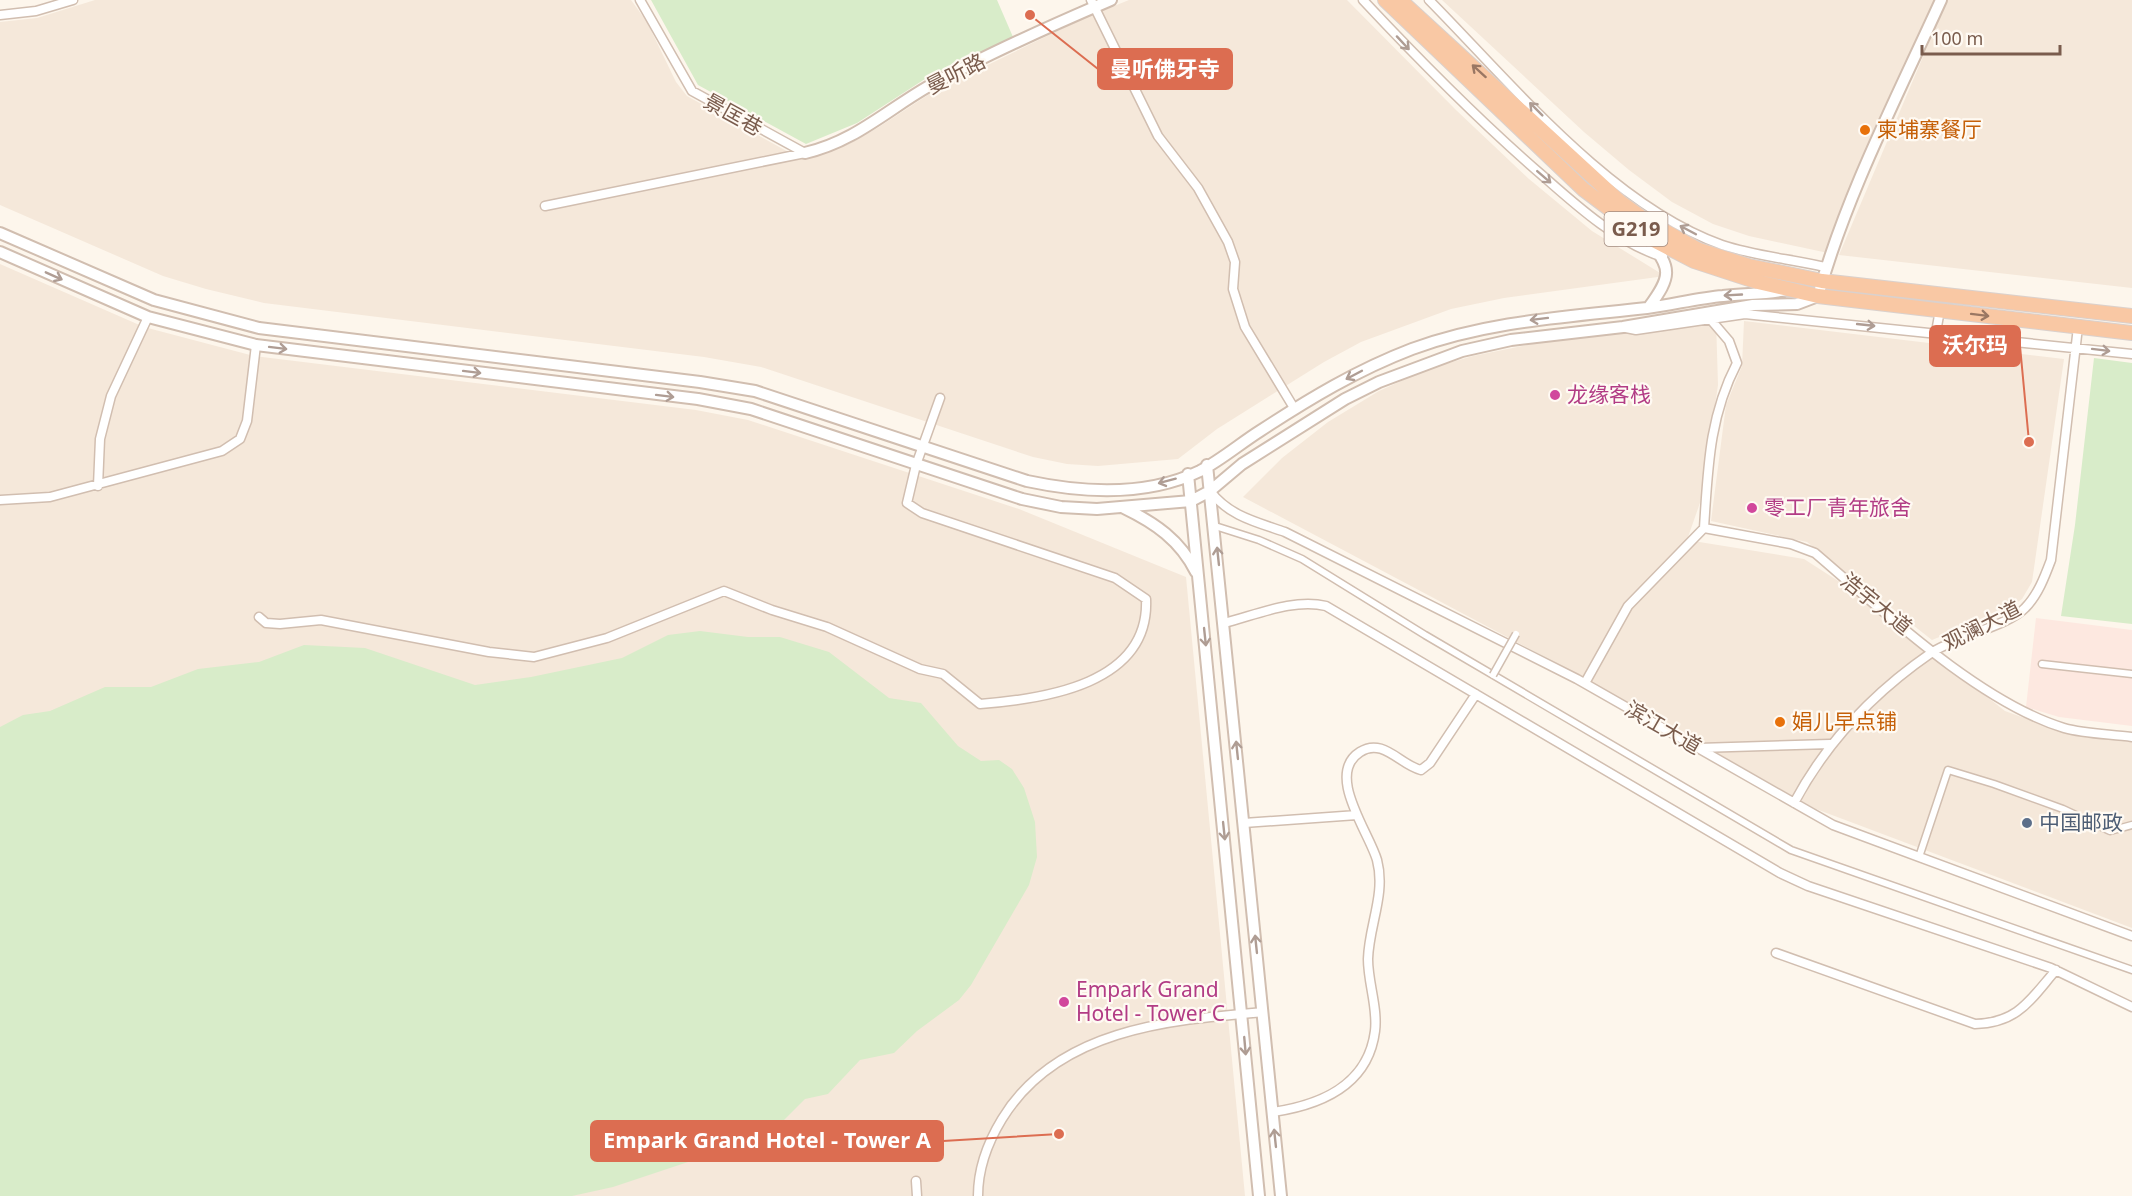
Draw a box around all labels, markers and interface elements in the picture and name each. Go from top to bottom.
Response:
scale bar [1922,18,2060,56]
text: 100 m [1931,26,1983,50]
one-way arrow [1396,35,1410,50]
street label: 曼听路 [921,46,990,100]
callout: 曼听佛牙寺 [1098,49,1232,89]
text: 曼听佛牙寺 [1110,53,1220,83]
one-way arrow [1472,64,1487,78]
street label: 景匡巷 [699,87,768,142]
one-way arrow [1529,101,1543,116]
place label: 柬埔寨餐厅 [1877,115,1982,143]
marker: 柬埔寨餐厅 [1858,123,1872,137]
one-way arrow [1536,170,1551,184]
road number: G219 [1604,212,1668,246]
one-way arrow [1680,224,1697,236]
one-way arrow [44,270,62,282]
one-way arrow [1723,290,1743,301]
one-way arrow [1970,310,1990,321]
one-way arrow [1530,314,1550,325]
one-way arrow [1855,320,1875,331]
callout: 沃尔玛 [1930,326,2020,366]
text: 沃尔玛 [1942,329,2008,359]
one-way arrow [268,343,288,354]
one-way arrow [2091,345,2111,356]
one-way arrow [461,367,481,378]
one-way arrow [1345,369,1363,381]
place label: 龙缘客栈 [1567,380,1651,408]
marker: 龙缘客栈 [1548,388,1562,402]
one-way arrow [655,390,675,401]
one-way arrow [1158,475,1177,487]
place label: 零工厂青年旅舍 [1764,493,1911,521]
marker: 零工厂青年旅舍 [1745,501,1759,515]
one-way arrow [1212,546,1223,566]
street label: 浩宇大道 [1835,566,1918,641]
street label: 观澜大道 [1938,594,2025,657]
one-way arrow [1200,626,1211,646]
street label: 滨江大道 [1620,694,1707,760]
place label: 娟儿早点铺 [1792,707,1897,735]
marker: 娟儿早点铺 [1773,715,1787,729]
one-way arrow [1231,740,1242,760]
place label: 中国邮政 [2039,808,2123,836]
marker: 中国邮政 [2020,816,2034,830]
one-way arrow [1219,821,1230,840]
one-way arrow [1250,934,1261,954]
place label: Empark Grand Hotel - Tower C [1076,975,1225,1027]
marker: Empark Grand Hotel - Tower C [1057,995,1071,1009]
one-way arrow [1240,1036,1251,1055]
callout: Empark Grand Hotel - Tower A [591,1121,943,1161]
text: Empark Grand Hotel - Tower A [603,1124,932,1154]
one-way arrow [1269,1128,1280,1148]

